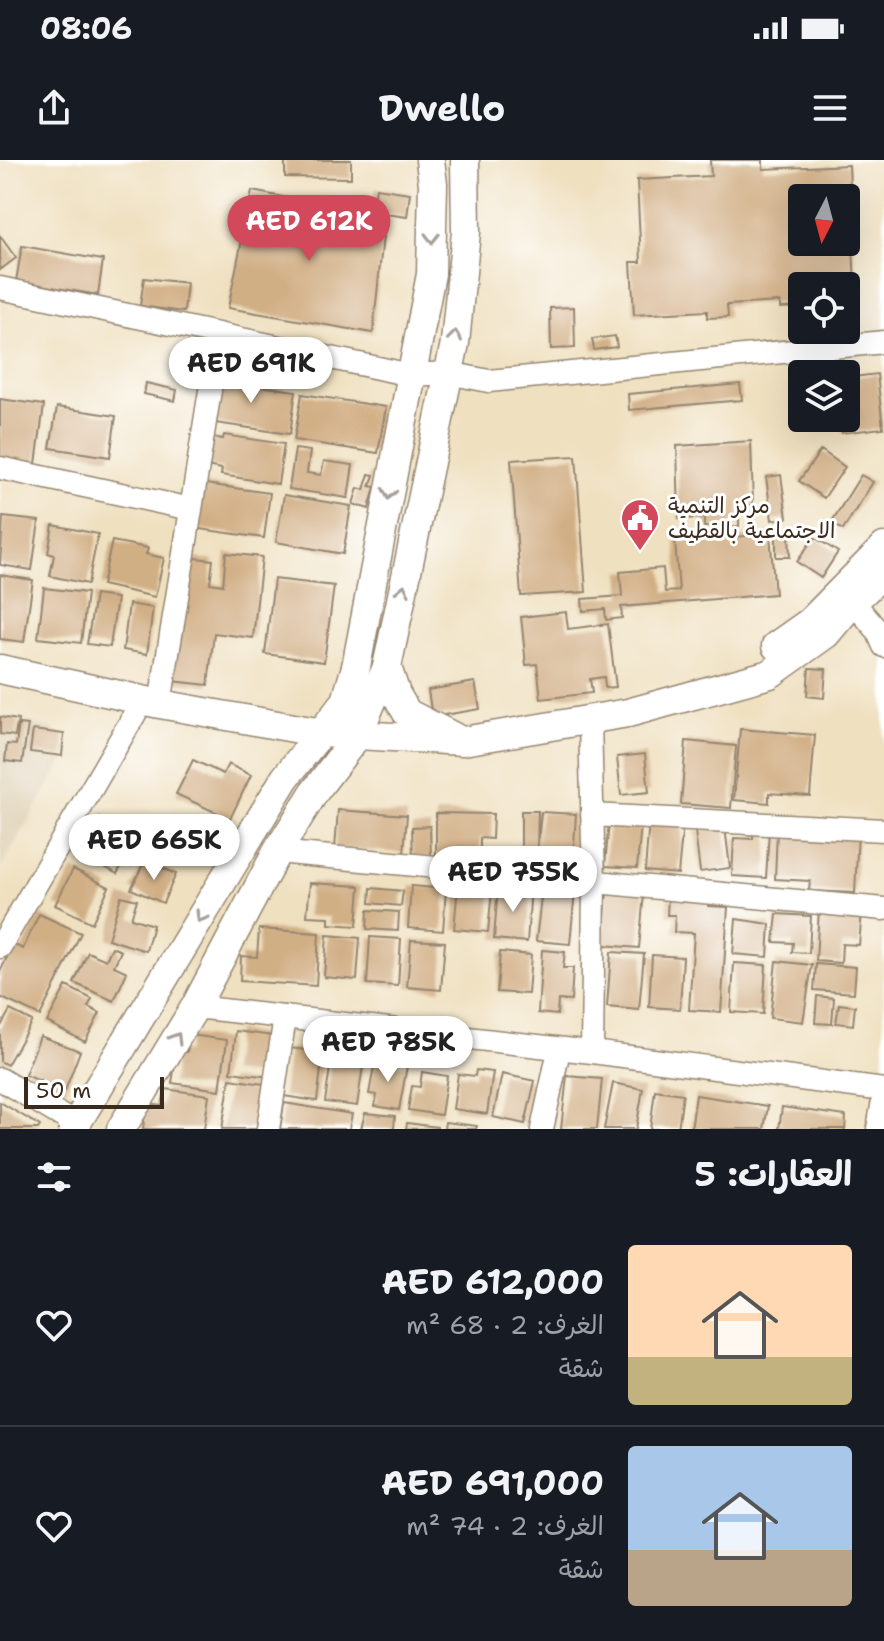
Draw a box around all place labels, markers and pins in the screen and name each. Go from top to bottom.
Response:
pin: AED 612K [226,195,392,263]
pin: AED 691K [168,337,334,405]
place label: مركز التنمية الاجتماعية بالقطيف [668,491,835,545]
public building icon: مركز التنمية الاجتماعية بالقطيف [619,497,661,552]
pin: AED 665K [71,814,237,882]
pin: AED 755K [430,846,596,914]
pin: AED 785K [305,1016,471,1084]

